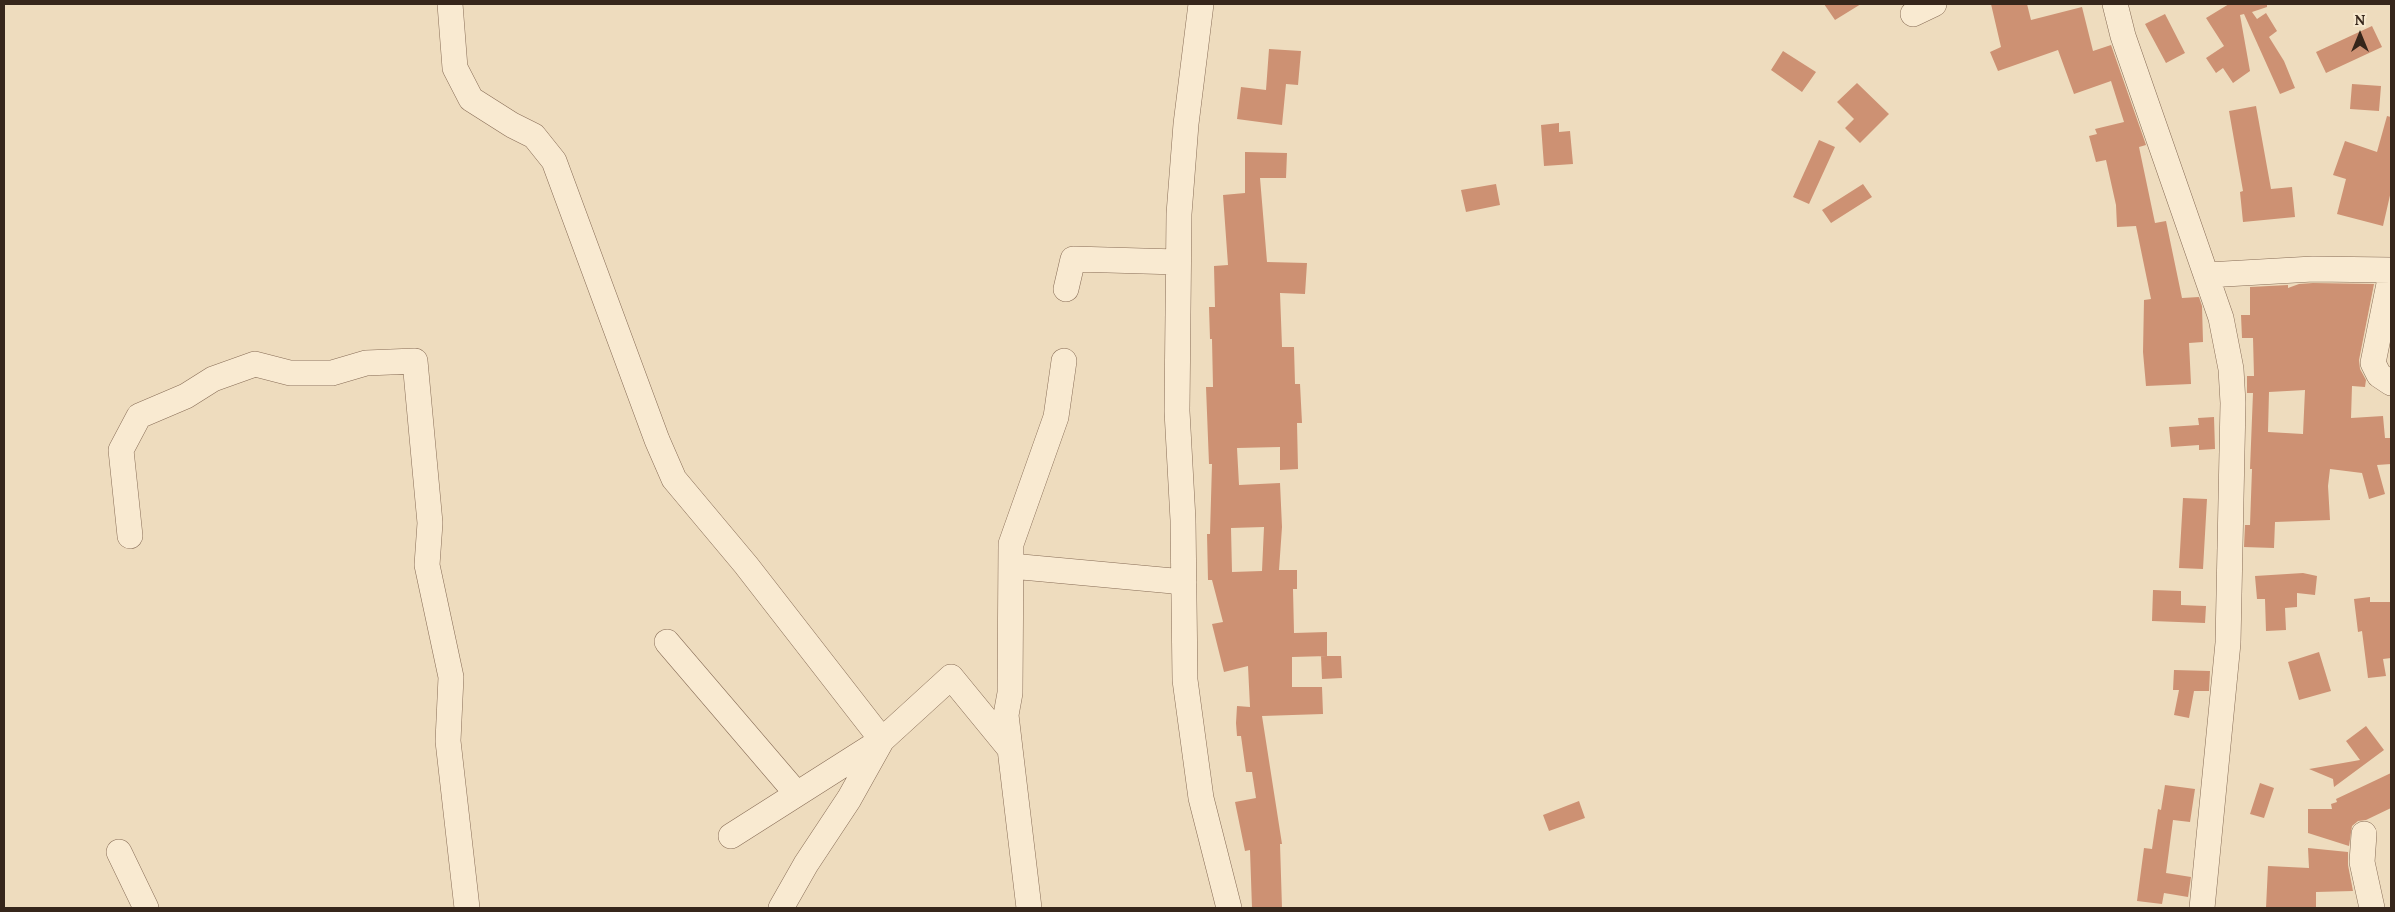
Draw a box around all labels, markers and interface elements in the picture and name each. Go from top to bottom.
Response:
north arrow [2335,10,2385,60]
text: N [2355,11,2365,29]

